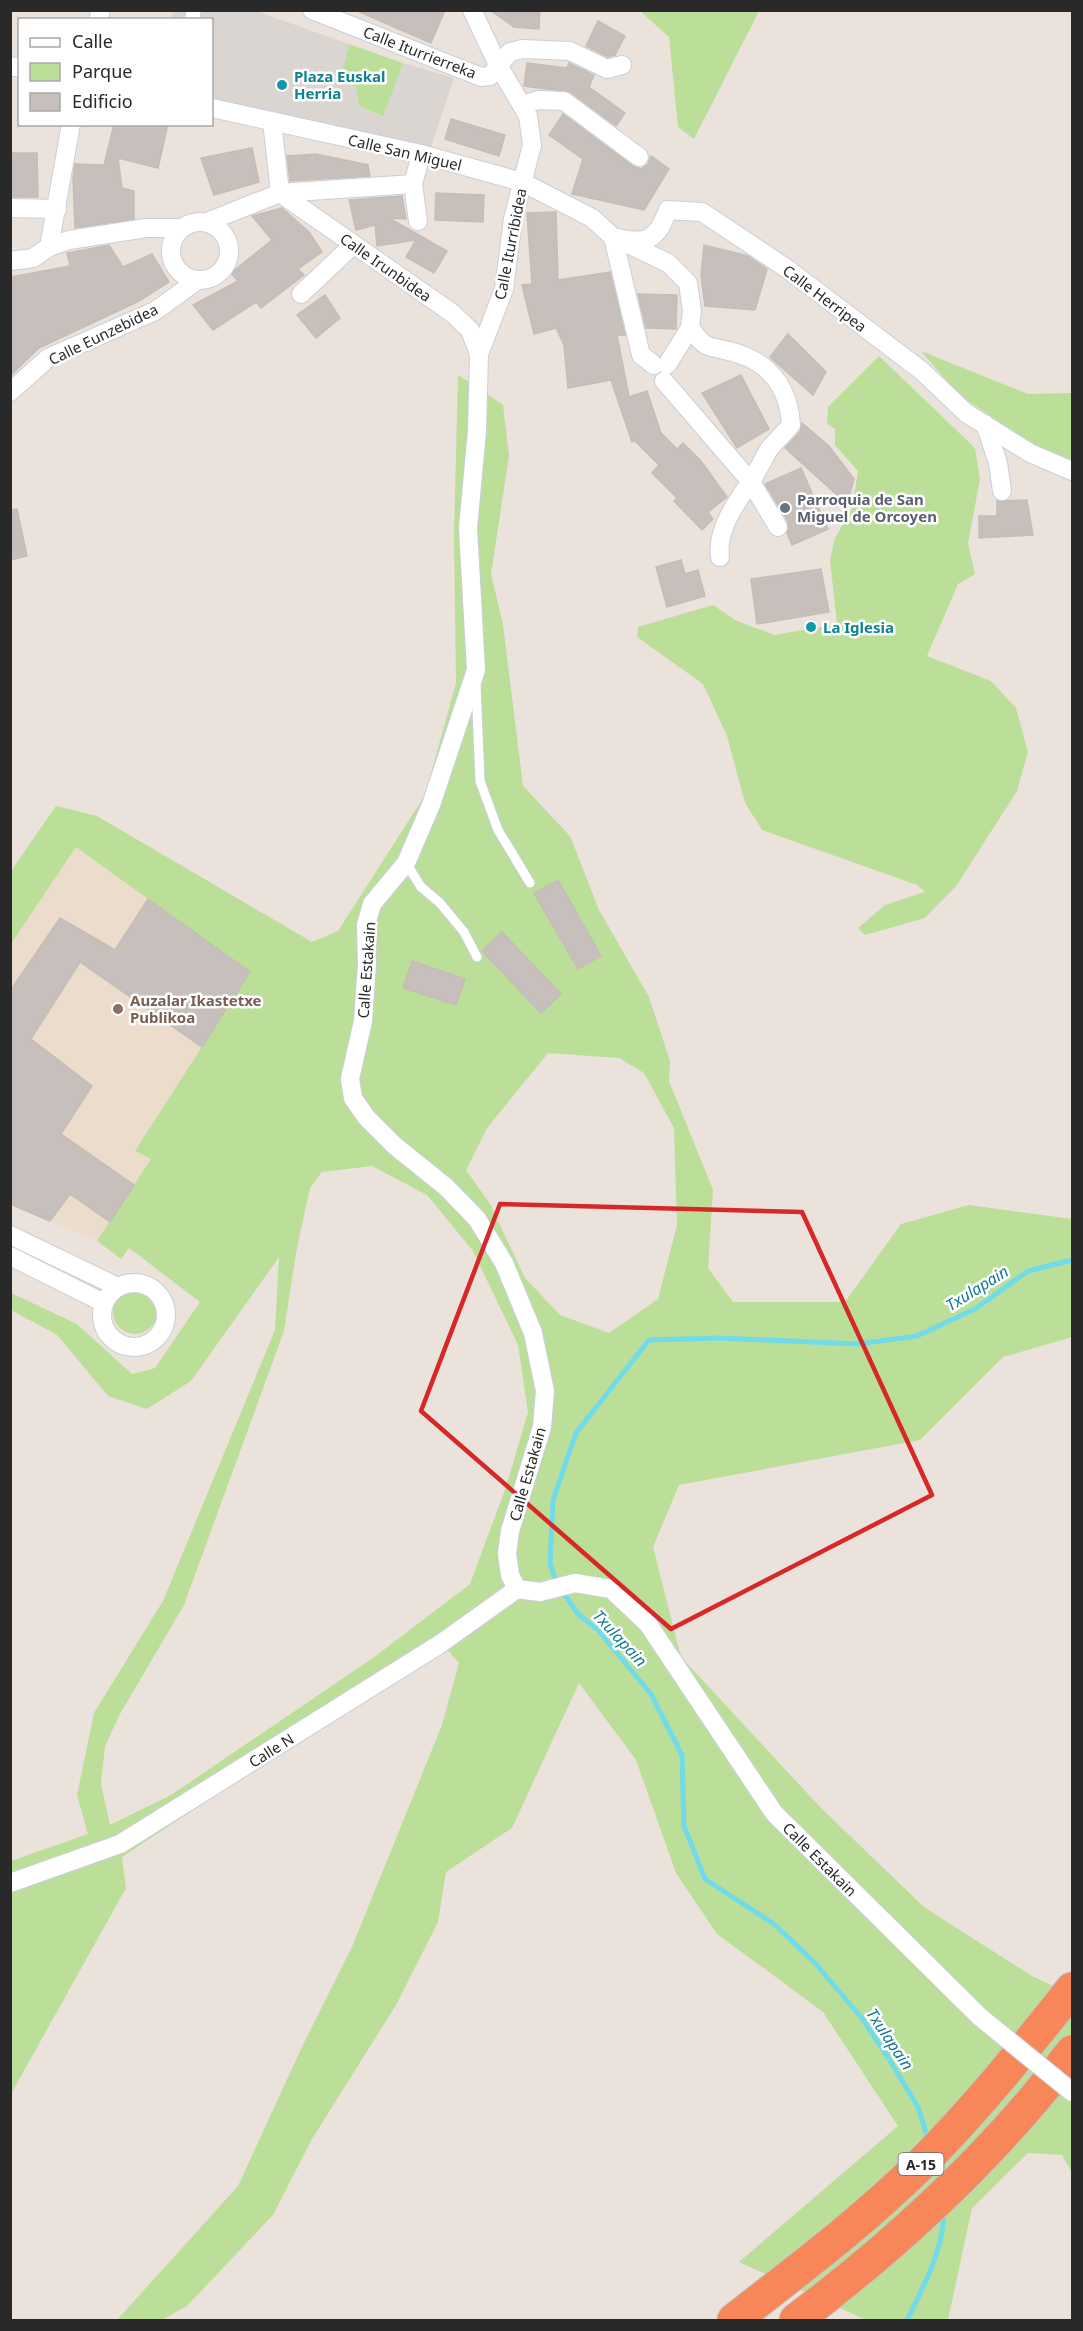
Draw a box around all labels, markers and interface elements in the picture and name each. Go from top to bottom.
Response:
legend [18,18,213,126]
street label: Calle Iturrierreka [361,21,479,83]
text: Calle [72,29,113,53]
text: Parque [72,59,132,83]
place label: Plaza Euskal Herria [294,66,386,103]
marker: Plaza Euskal Herria [275,78,289,92]
text: Edificio [72,89,133,113]
street label: Calle San Miguel [346,129,464,175]
street label: Calle Iturribidea [489,187,531,301]
street label: Calle Irunbidea [336,228,436,306]
street label: Calle Herripea [779,260,871,336]
street label: Calle Eunzebidea [45,299,161,369]
place label: Parroquia de San Miguel de Orcoyen [797,489,937,526]
marker: Parroquia de San Miguel de Orcoyen [778,501,792,515]
place label: La Iglesia [823,617,894,637]
marker: La Iglesia [804,620,818,634]
street label: Calle Estakain [353,921,379,1019]
place label: Auzalar Ikastetxe Publikoa [130,990,262,1027]
marker: Auzalar Ikastetxe Publikoa [111,1002,125,1016]
water label: Txulapain [942,1260,1012,1316]
street label: Calle Estakain [504,1425,550,1523]
water label: Txulapain [588,1605,652,1671]
street label: Calle N [245,1728,297,1772]
street label: Calle Estakain [779,1818,861,1900]
water label: Txulapain [861,2004,919,2074]
road number: A-15 [898,2153,944,2175]

